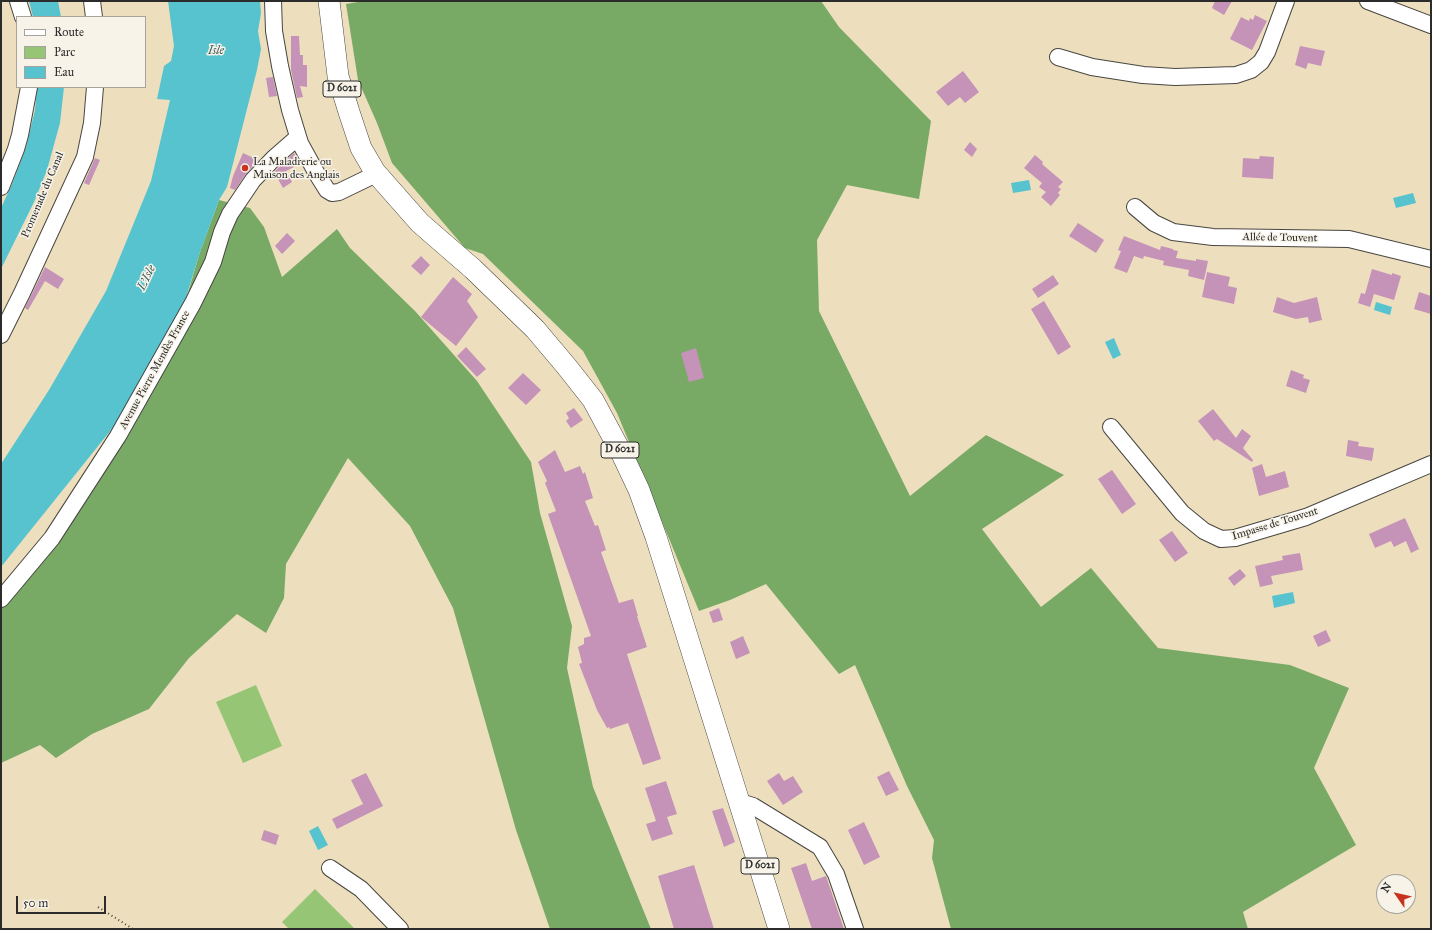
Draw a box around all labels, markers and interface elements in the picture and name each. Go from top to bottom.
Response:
legend [16,16,146,88]
text: Route [54,25,84,39]
water label: Isle [208,44,224,58]
text: Parc [54,45,75,59]
text: Eau [54,65,74,79]
road number: D 6021 [323,81,361,97]
street label: Promenade du Canal [19,150,67,240]
place label: La Maladrerie ou Maison des Anglais [253,155,340,181]
marker: La Maladrerie ou Maison des Anglais [240,163,250,173]
street label: Allée de Touvent [1242,231,1318,245]
water label: L'Isle [135,263,159,293]
street label: Avenue Pierre Mendès France [117,308,193,432]
road number: D 6021 [601,442,639,458]
street label: Impasse de Touvent [1230,505,1320,543]
road number: D 6021 [741,858,779,874]
north arrow [1376,874,1416,914]
text: N [1378,880,1394,895]
scale bar [18,888,108,914]
text: 50 m [23,896,48,910]

